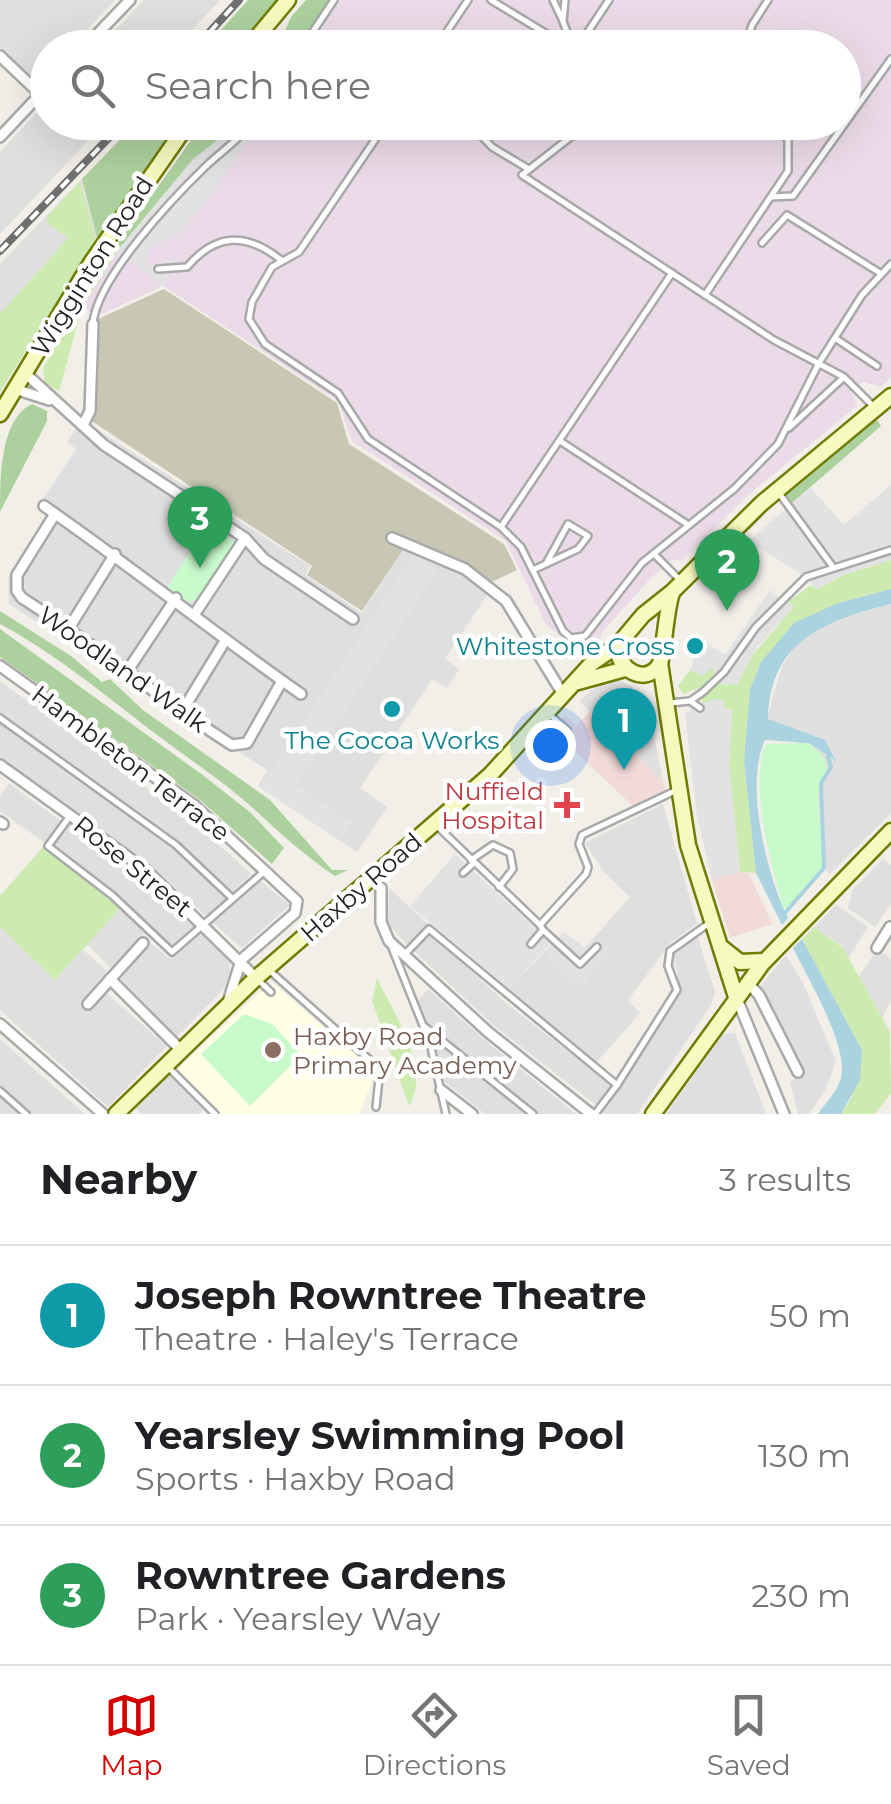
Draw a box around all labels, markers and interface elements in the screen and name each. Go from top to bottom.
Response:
search box [30,30,861,140]
icon: search [65,58,120,113]
text: Search here [145,62,371,109]
street label: Wigginton Road [25,171,159,361]
pin: 3 [168,486,232,568]
pin: 2 [694,528,760,611]
street label: Woodland Walk [33,600,213,739]
place label: Whitestone Cross [456,631,675,661]
marker: Whitestone Cross [684,635,706,657]
street label: Hambleton Terrace [26,679,236,847]
pin: 1 [592,688,656,770]
marker: The Cocoa Works [381,698,403,720]
your location [525,720,576,771]
place label: The Cocoa Works [284,725,500,755]
place label: Nuffield Hospital [441,776,544,835]
marker: Nuffield Hospital [554,792,580,818]
street label: Rose Street [68,809,198,923]
street label: Haxby Road [294,826,428,948]
place label: Haxby Road Primary Academy [293,1021,517,1080]
marker: Haxby Road Primary Academy [262,1039,284,1061]
text: Nearby [40,1153,197,1205]
text: 3 results [719,1160,851,1199]
text: Joseph Rowntree Theatre [135,1272,647,1319]
text: 1 [66,1296,79,1335]
text: 50 m [769,1296,851,1335]
text: Theatre · Haley's Terrace [135,1319,519,1358]
text: Yearsley Swimming Pool [135,1412,625,1459]
text: 2 [63,1436,82,1475]
text: 130 m [758,1436,851,1475]
text: Sports · Haxby Road [135,1459,456,1498]
text: Rowntree Gardens [135,1552,506,1599]
text: 3 [63,1576,82,1615]
text: 230 m [751,1576,851,1615]
text: Park · Yearsley Way [135,1599,440,1638]
tab: Map [100,1688,162,1782]
tab: Directions [363,1688,506,1782]
tab: Saved [707,1688,791,1782]

